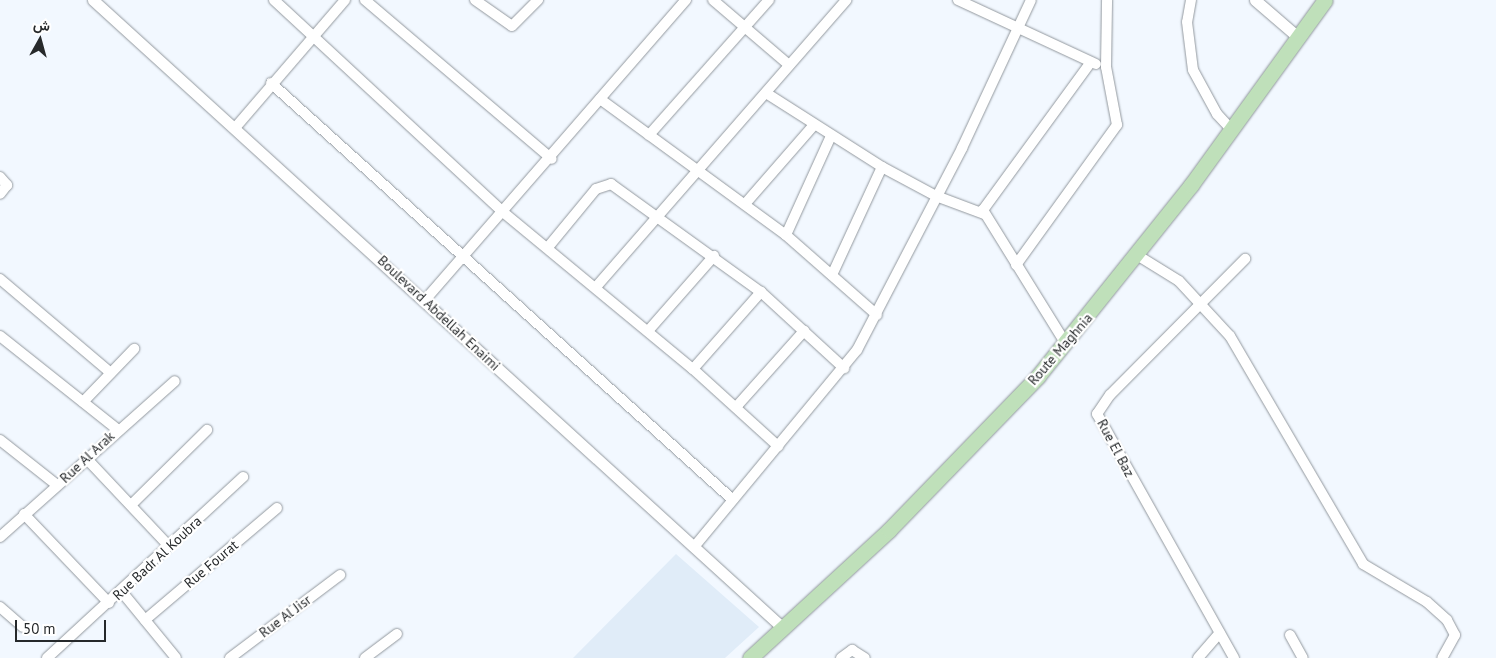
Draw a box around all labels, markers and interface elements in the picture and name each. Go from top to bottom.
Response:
north arrow [15,15,65,65]
text: ش [32,15,51,35]
street label: Boulevard Abdellah Enaimi [374,252,504,374]
street label: Route Maghnia [1024,310,1096,388]
street label: Rue El Baz [1094,416,1138,480]
street label: Rue Al Arak [56,427,118,487]
street label: Rue Badr Al Koubra [109,512,205,604]
street label: Rue Fourat [181,537,241,591]
street label: Rue Al Jisr [256,591,314,641]
scale bar [18,610,109,642]
text: 50 m [23,619,56,638]

